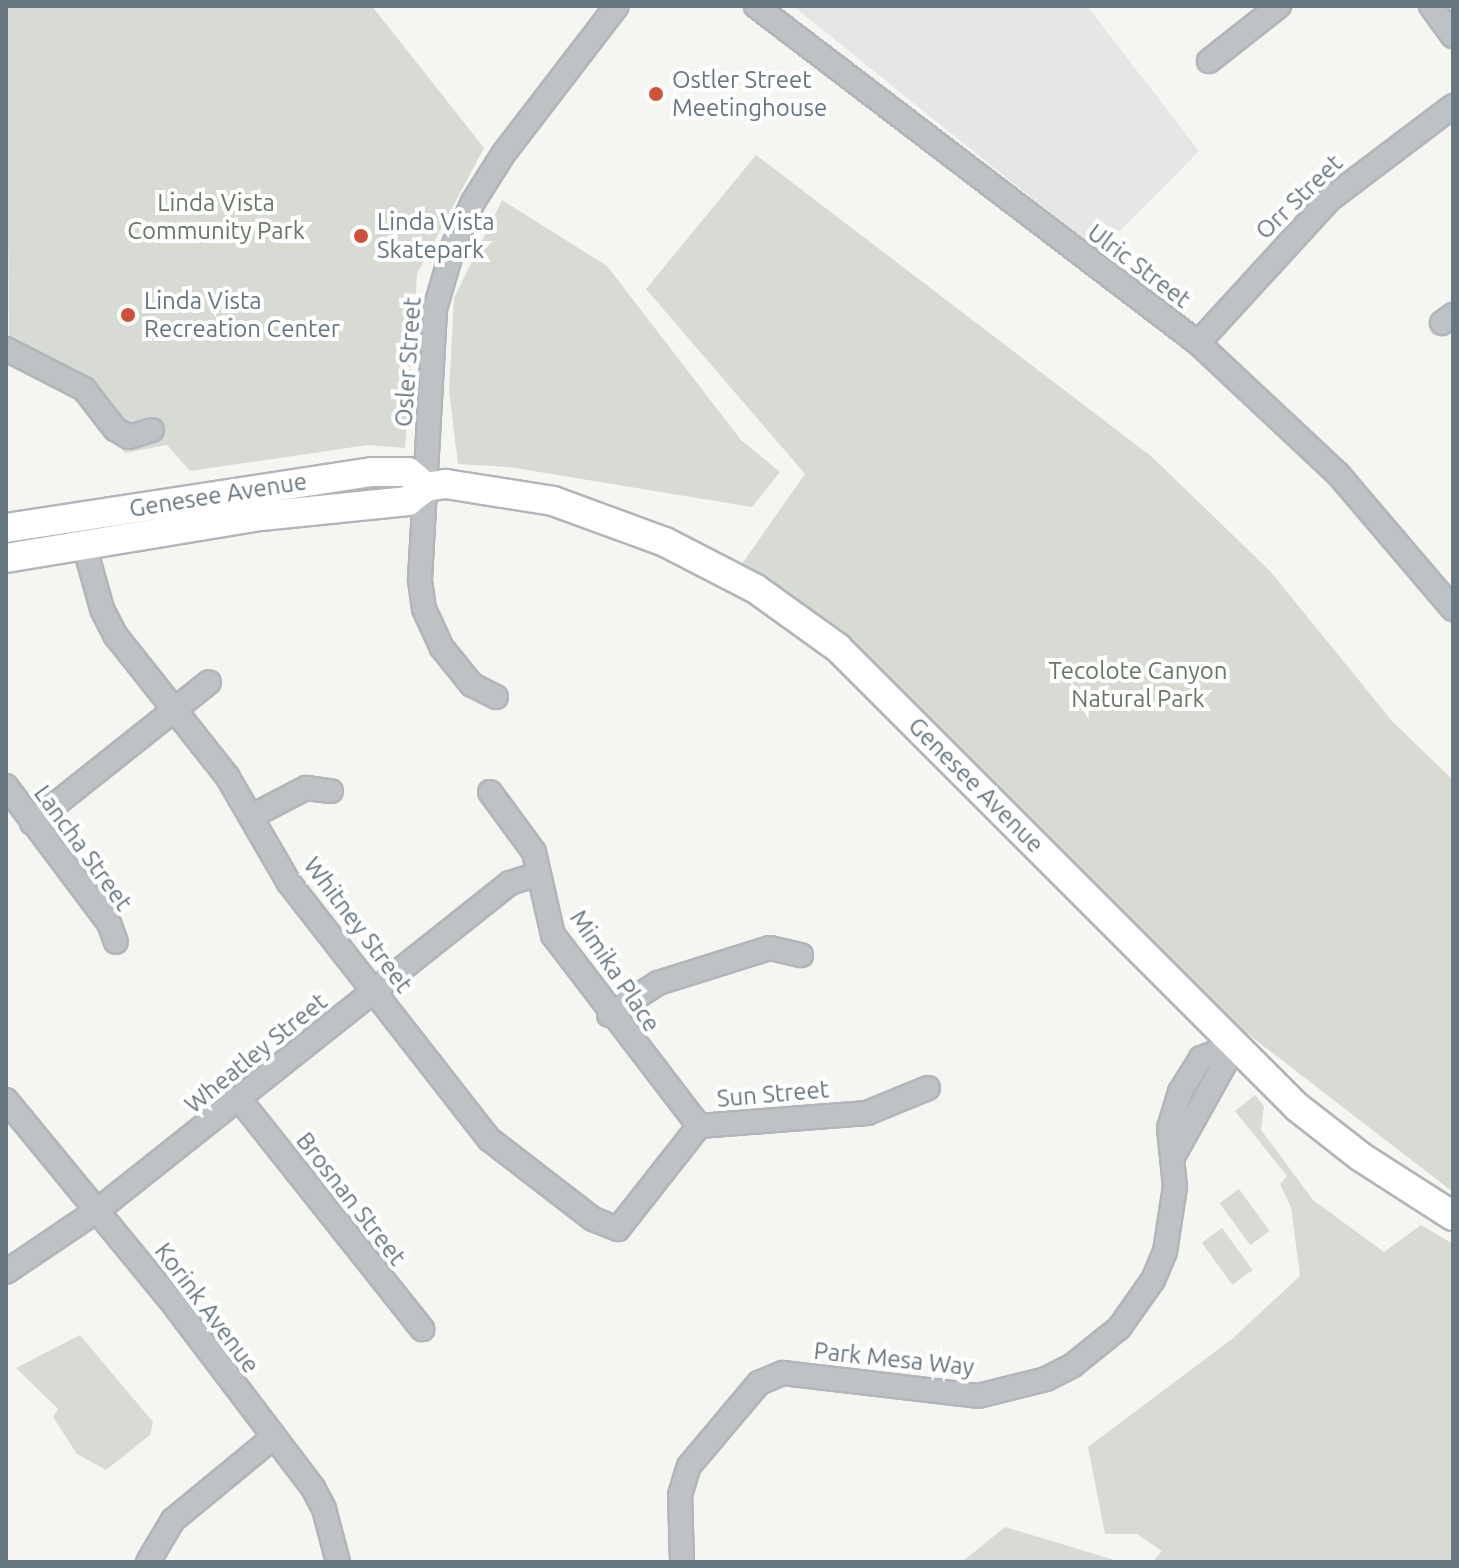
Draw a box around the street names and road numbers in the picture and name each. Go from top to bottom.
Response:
street label: Orr Street [1250,149,1348,245]
street label: Ulric Street [1082,218,1196,314]
street label: Osler Street [389,296,427,428]
street label: Genesee Avenue [127,467,309,523]
street label: Genesee Avenue [902,711,1050,859]
street label: Lancha Street [28,780,138,916]
street label: Whitney Street [298,852,418,998]
street label: Mimika Place [564,905,666,1037]
street label: Wheatley Street [179,987,333,1119]
street label: Sun Street [716,1075,830,1113]
street label: Brosnan Street [290,1127,412,1271]
street label: Korink Avenue [149,1237,265,1379]
street label: Park Mesa Way [812,1336,976,1382]

